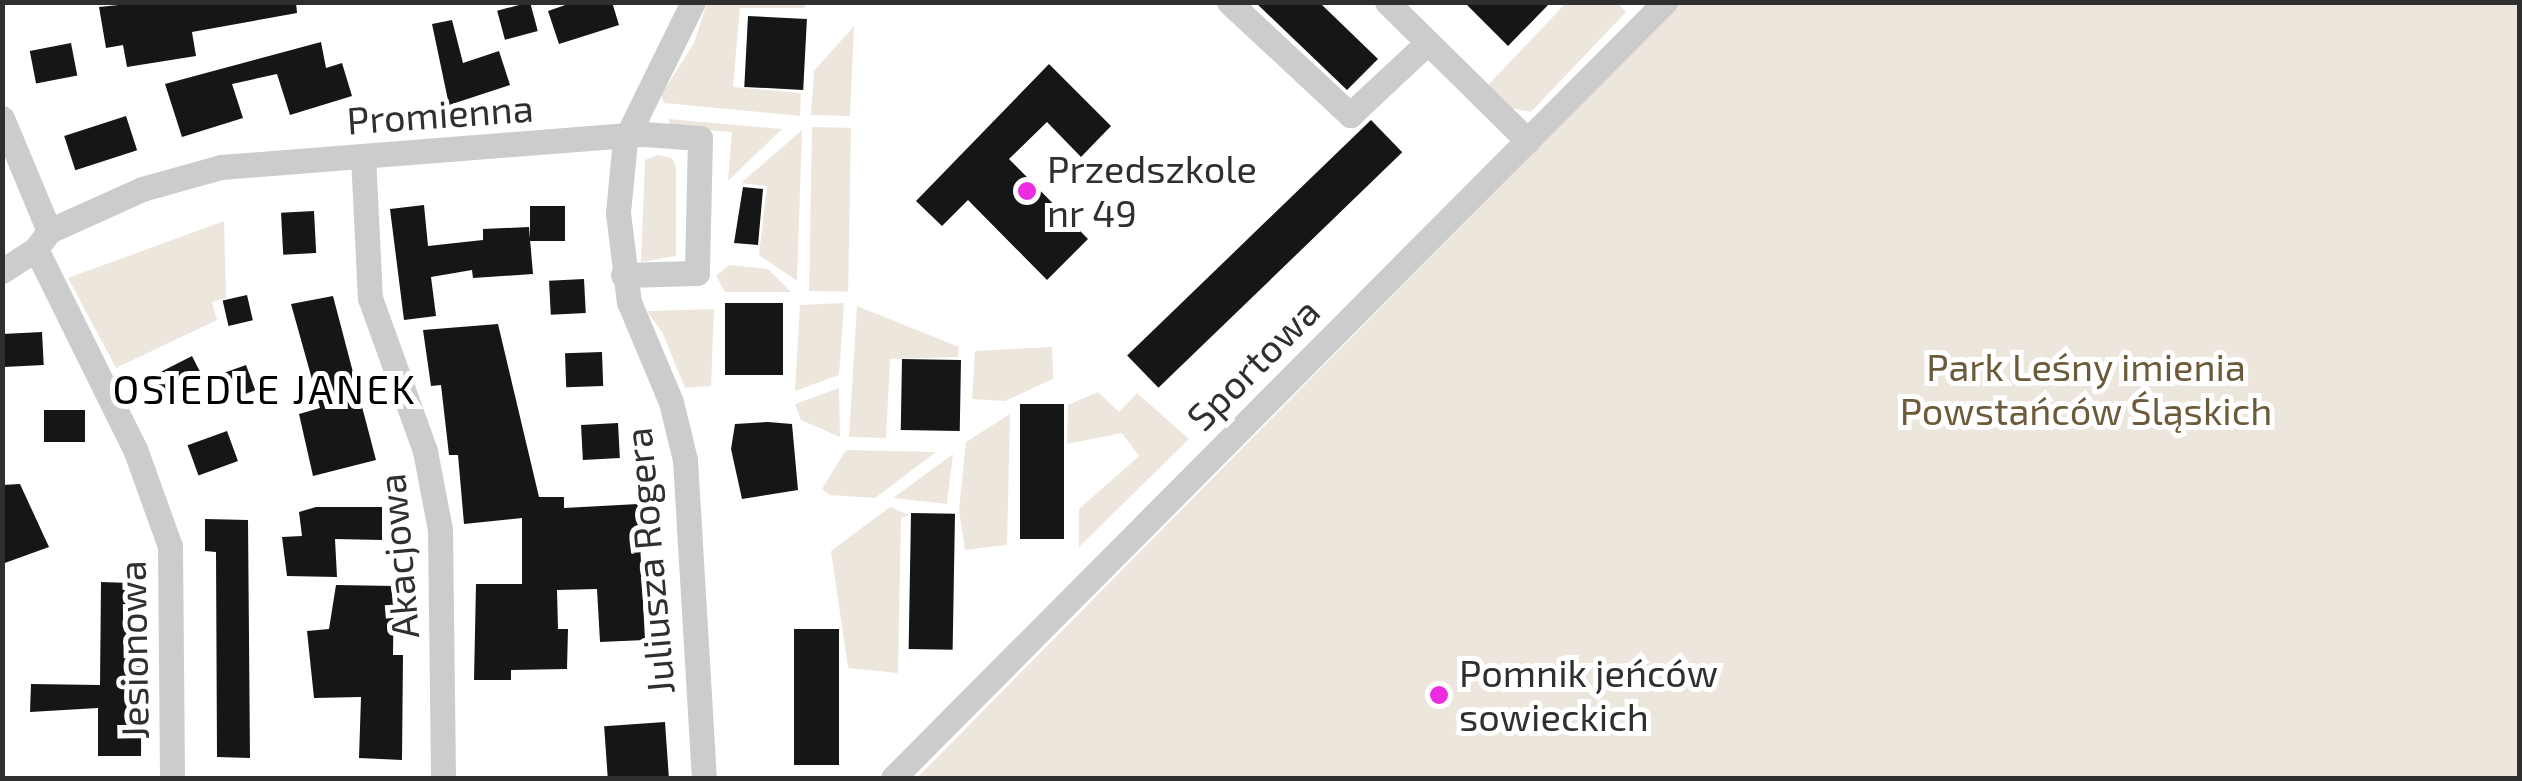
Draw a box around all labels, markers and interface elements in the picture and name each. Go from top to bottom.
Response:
street label: Promienna [345,85,535,143]
place label: Przedszkole nr 49 [1047,146,1257,235]
marker: Przedszkole nr 49 [1016,180,1038,202]
street label: Sportowa [1177,288,1329,440]
park label: Park Leśny imienia Powstańców Śląskich [1899,344,2273,434]
district label: OSIEDLE JANEK [112,364,418,412]
street label: Juliusza Rogera [615,426,683,696]
street label: Akacjowa [368,472,428,640]
street label: Jesionowa [109,560,157,740]
place label: Pomnik jeńców sowieckich [1459,650,1718,739]
marker: Pomnik jeńców sowieckich [1428,684,1450,706]

